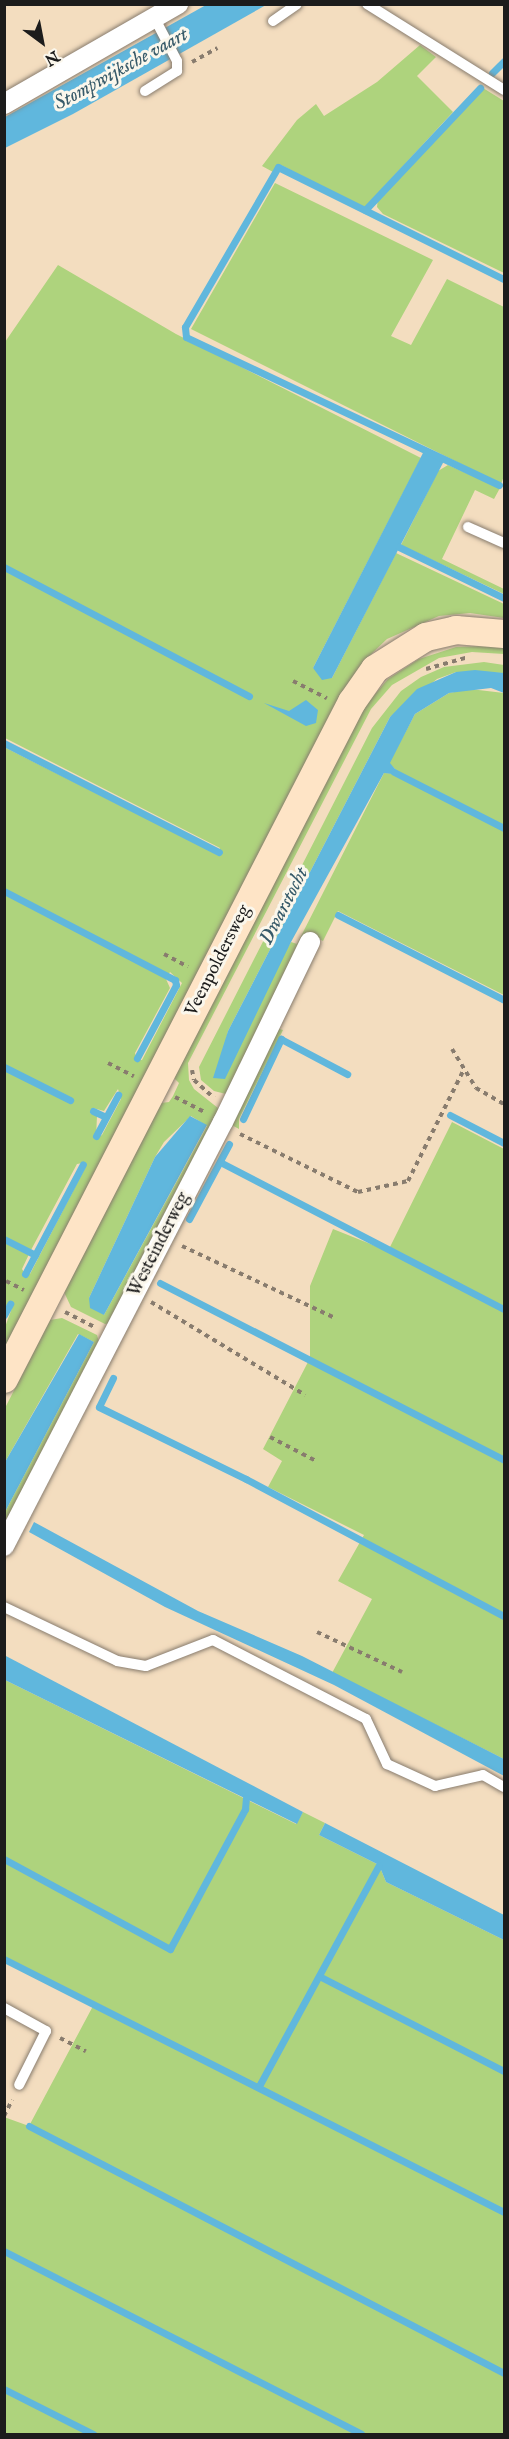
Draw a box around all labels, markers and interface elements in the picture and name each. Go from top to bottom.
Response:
north arrow [12,12,72,72]
water label: Stompwijksche vaart [50,22,192,116]
text: N [40,45,63,69]
water label: Dwarstocht [254,863,314,949]
street label: Veenpoldersweg [182,902,256,1020]
street label: Westeinderweg [125,1189,195,1301]

